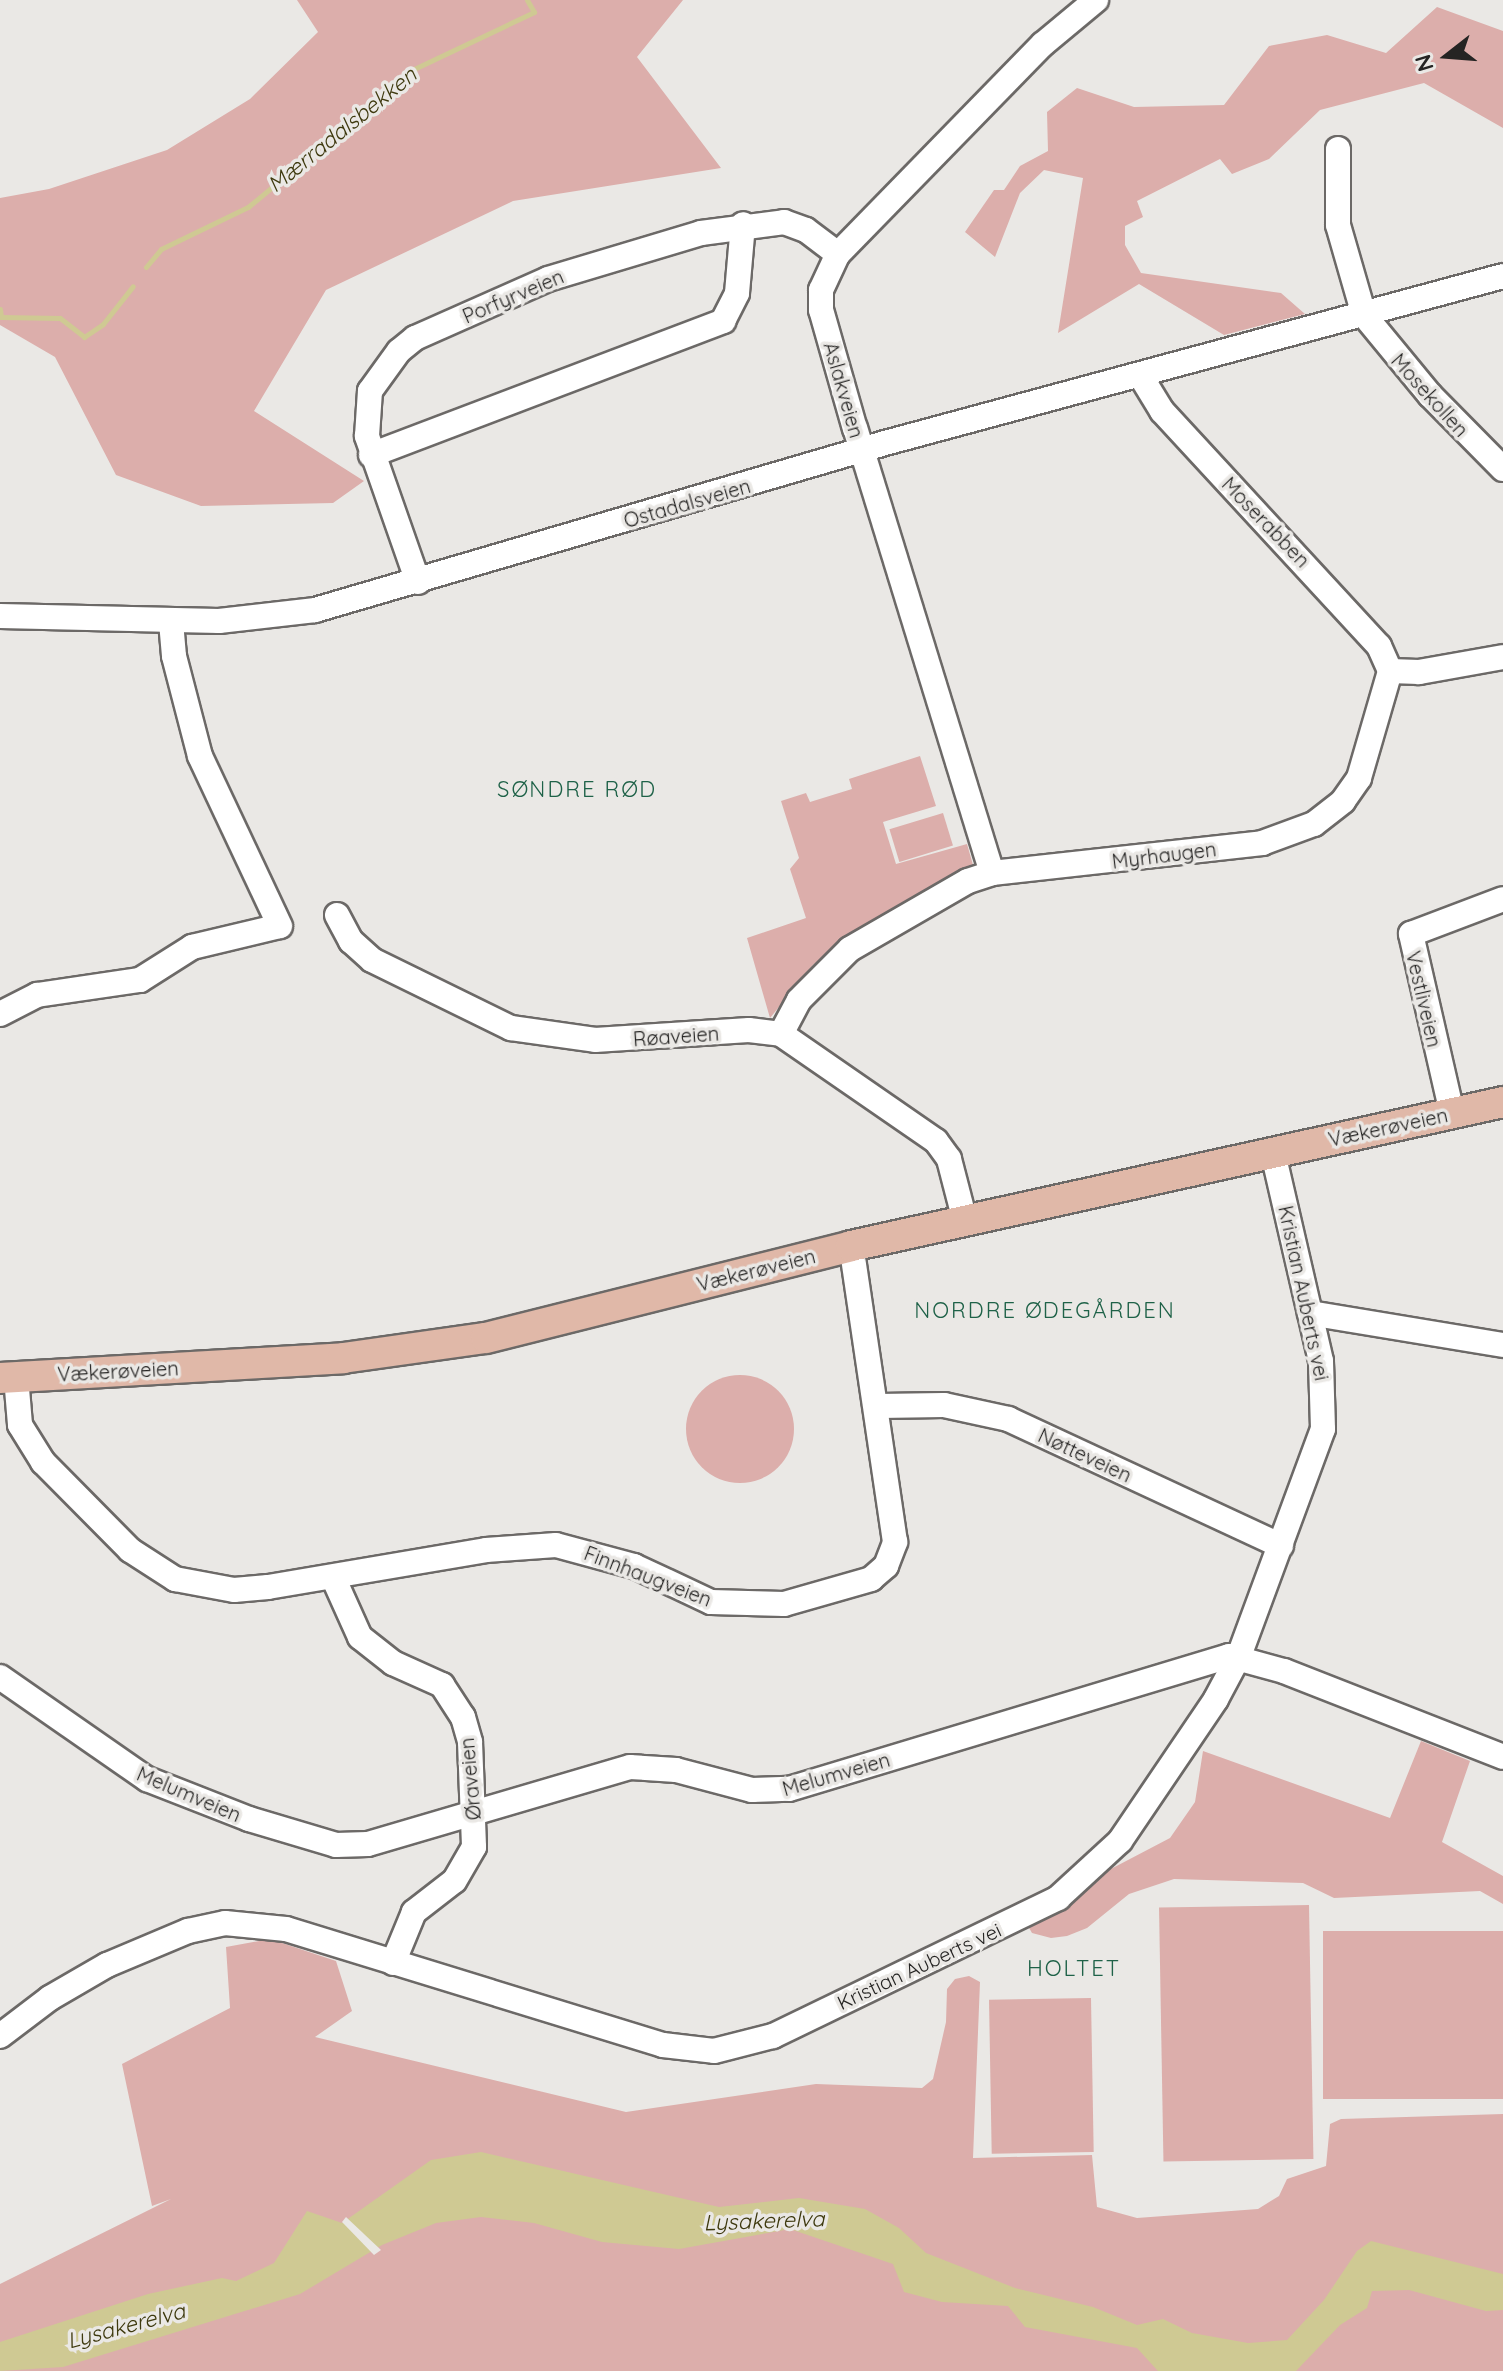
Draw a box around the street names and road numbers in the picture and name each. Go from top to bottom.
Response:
street label: Porfyrveien [459,264,567,328]
street label: Aslakveien [819,339,869,441]
street label: Mosekollen [1386,349,1474,441]
street label: Moserabben [1217,472,1315,572]
street label: Ostadalsveien [621,473,753,533]
street label: Myrhaugen [1110,837,1218,873]
street label: Vestliveien [1401,949,1447,1049]
street label: Røaveien [632,1021,720,1051]
street label: Vækerøveien [1326,1103,1450,1151]
street label: Kristian Auberts vei [1274,1203,1334,1383]
street label: Vækerøveien [694,1244,818,1296]
street label: Vækerøveien [57,1356,179,1386]
street label: Nøtteveien [1035,1423,1135,1487]
street label: Finnhaugveien [581,1541,715,1611]
street label: Øraveien [454,1737,486,1821]
street label: Melumveien [779,1747,893,1801]
street label: Melumveien [133,1761,245,1827]
street label: Kristian Auberts vei [833,1917,1005,2015]

